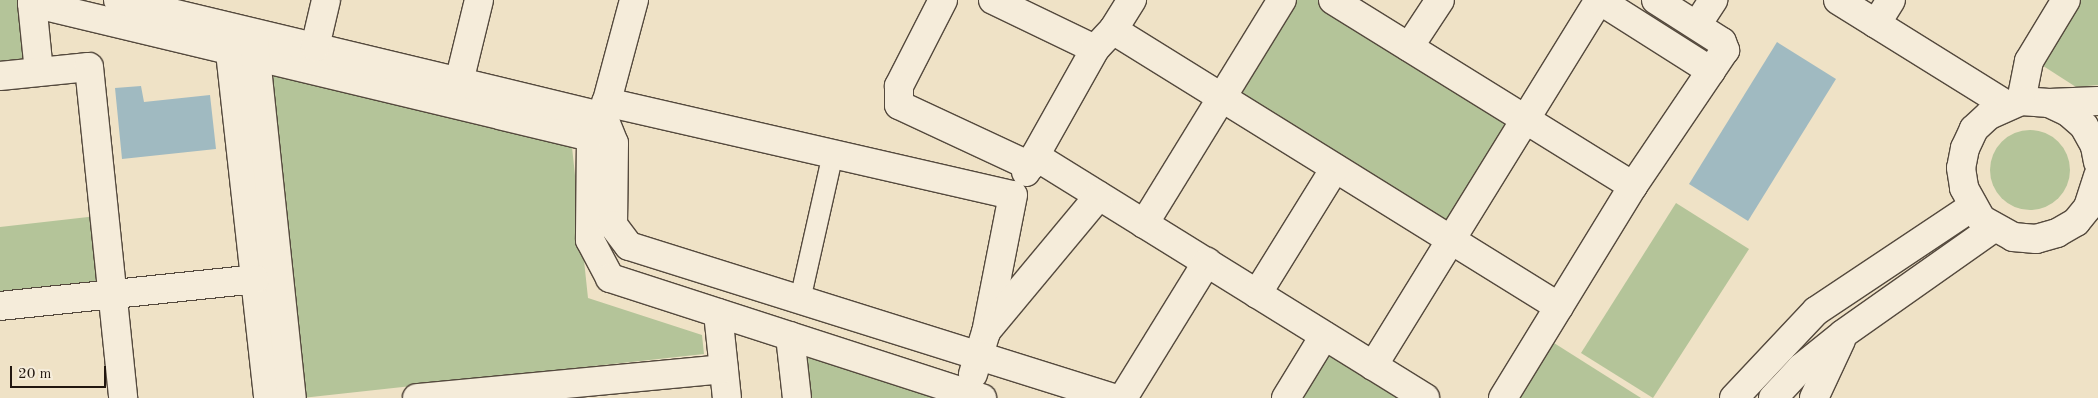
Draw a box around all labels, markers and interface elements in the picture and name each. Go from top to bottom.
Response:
scale bar [12,356,109,388]
text: 20 m [18,367,52,382]

